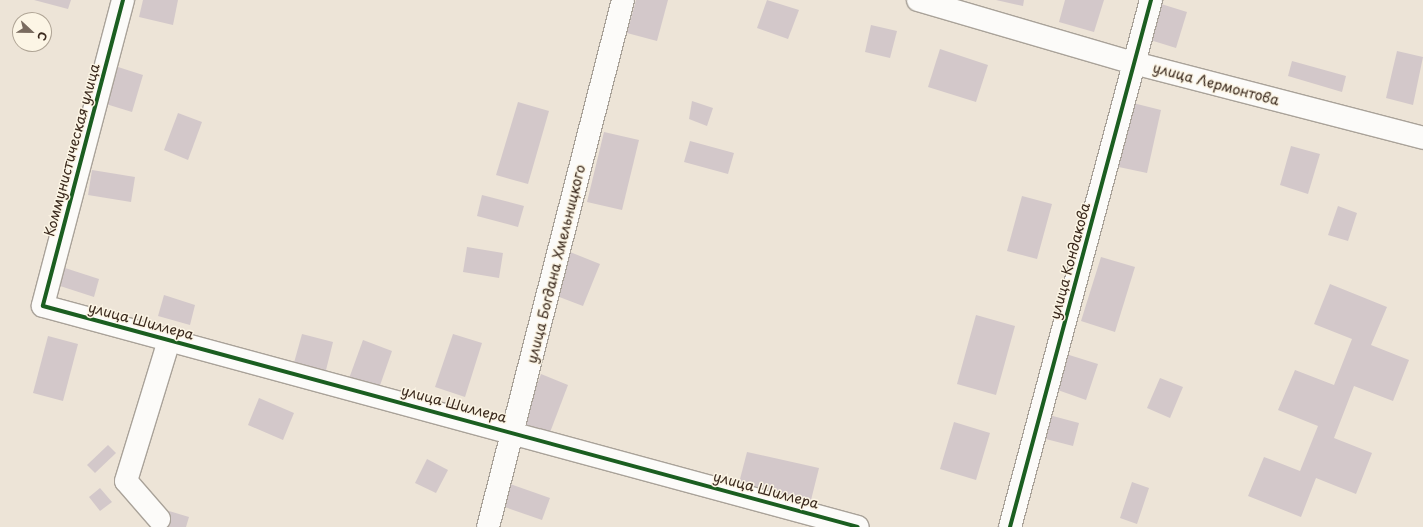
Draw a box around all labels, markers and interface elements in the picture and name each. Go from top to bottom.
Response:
north arrow [12,12,52,52]
text: С [33,29,52,43]
street label: улица Лермонтова [1151,59,1281,109]
street label: Коммунистическая улица [41,61,103,239]
street label: улица Богдана Хмельницкого [523,162,589,366]
street label: улица Кондакова [1046,201,1094,321]
street label: улица Шиллера [86,299,196,343]
street label: улица Шиллера [399,382,509,426]
street label: улица Шиллера [711,468,821,512]

